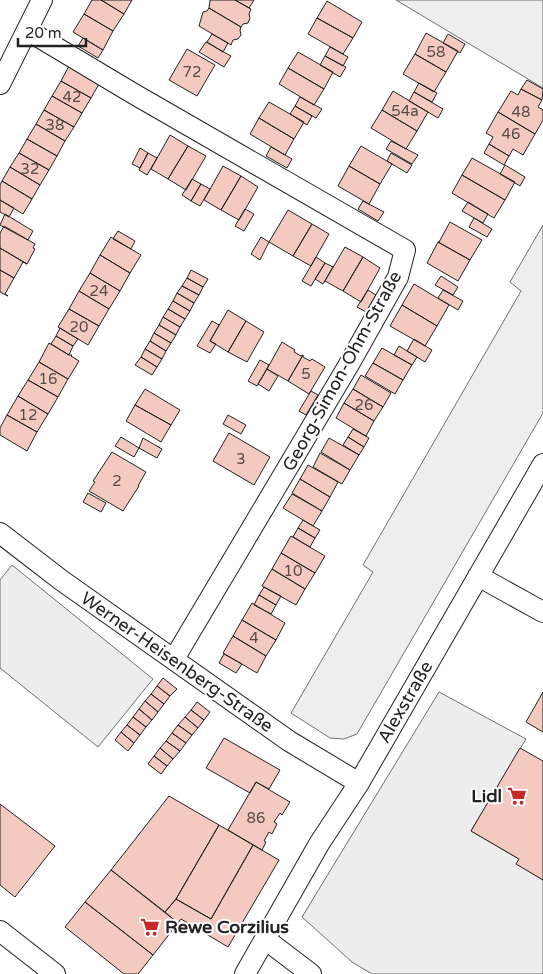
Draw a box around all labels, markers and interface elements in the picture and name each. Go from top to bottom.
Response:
scale bar [18,15,85,47]
text: 20 m [25,24,62,42]
house number: 58 [427,43,445,61]
house number: 72 [183,63,201,81]
house number: 42 [63,88,81,106]
house number: 54a [391,102,419,120]
house number: 48 [512,103,530,121]
house number: 38 [46,116,64,134]
house number: 46 [502,125,520,143]
house number: 32 [21,160,39,178]
street label: Georg-Simon-Ohm-Straße [278,267,406,475]
house number: 24 [90,282,108,300]
house number: 20 [70,318,88,336]
house number: 5 [301,365,311,383]
house number: 16 [39,370,57,388]
house number: 26 [355,396,373,414]
house number: 12 [19,406,37,424]
house number: 3 [236,450,246,468]
house number: 2 [112,472,122,490]
house number: 10 [284,562,302,580]
street label: Werner-Heisenberg-Straße [77,587,277,737]
house number: 4 [249,629,259,647]
street label: Alexstraße [373,657,437,747]
place label: Lidl [471,785,502,807]
supermarket icon: Lidl [506,785,528,807]
house number: 86 [247,809,265,827]
supermarket icon: Rewe Corzilius [139,916,161,938]
place label: Rewe Corzilius [165,916,289,938]

